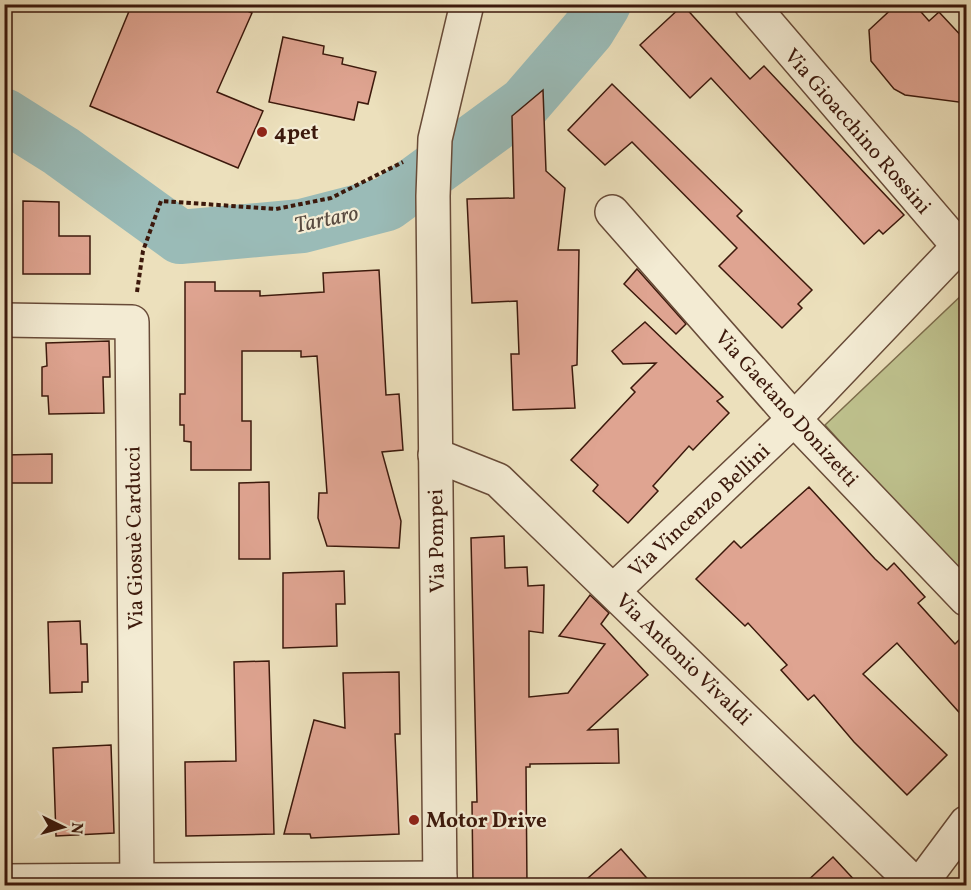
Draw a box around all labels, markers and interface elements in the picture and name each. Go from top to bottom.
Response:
street label: Via Gioacchino Rossini [777,43,937,221]
place label: 4pet [274,119,319,148]
marker: 4pet [255,125,269,139]
water label: Tartaro [292,199,361,242]
street label: Via Gaetano Donizetti [707,324,864,494]
street label: Via Vincenzo Bellini [623,438,777,585]
street label: Via Giosuè Carducci [119,446,152,630]
street label: Via Pompei [422,489,453,593]
street label: Via Antonio Vivaldi [608,587,758,733]
north arrow [33,797,93,857]
place label: Motor Drive [426,807,547,836]
marker: Motor Drive [407,813,421,827]
text: N [64,821,87,835]

